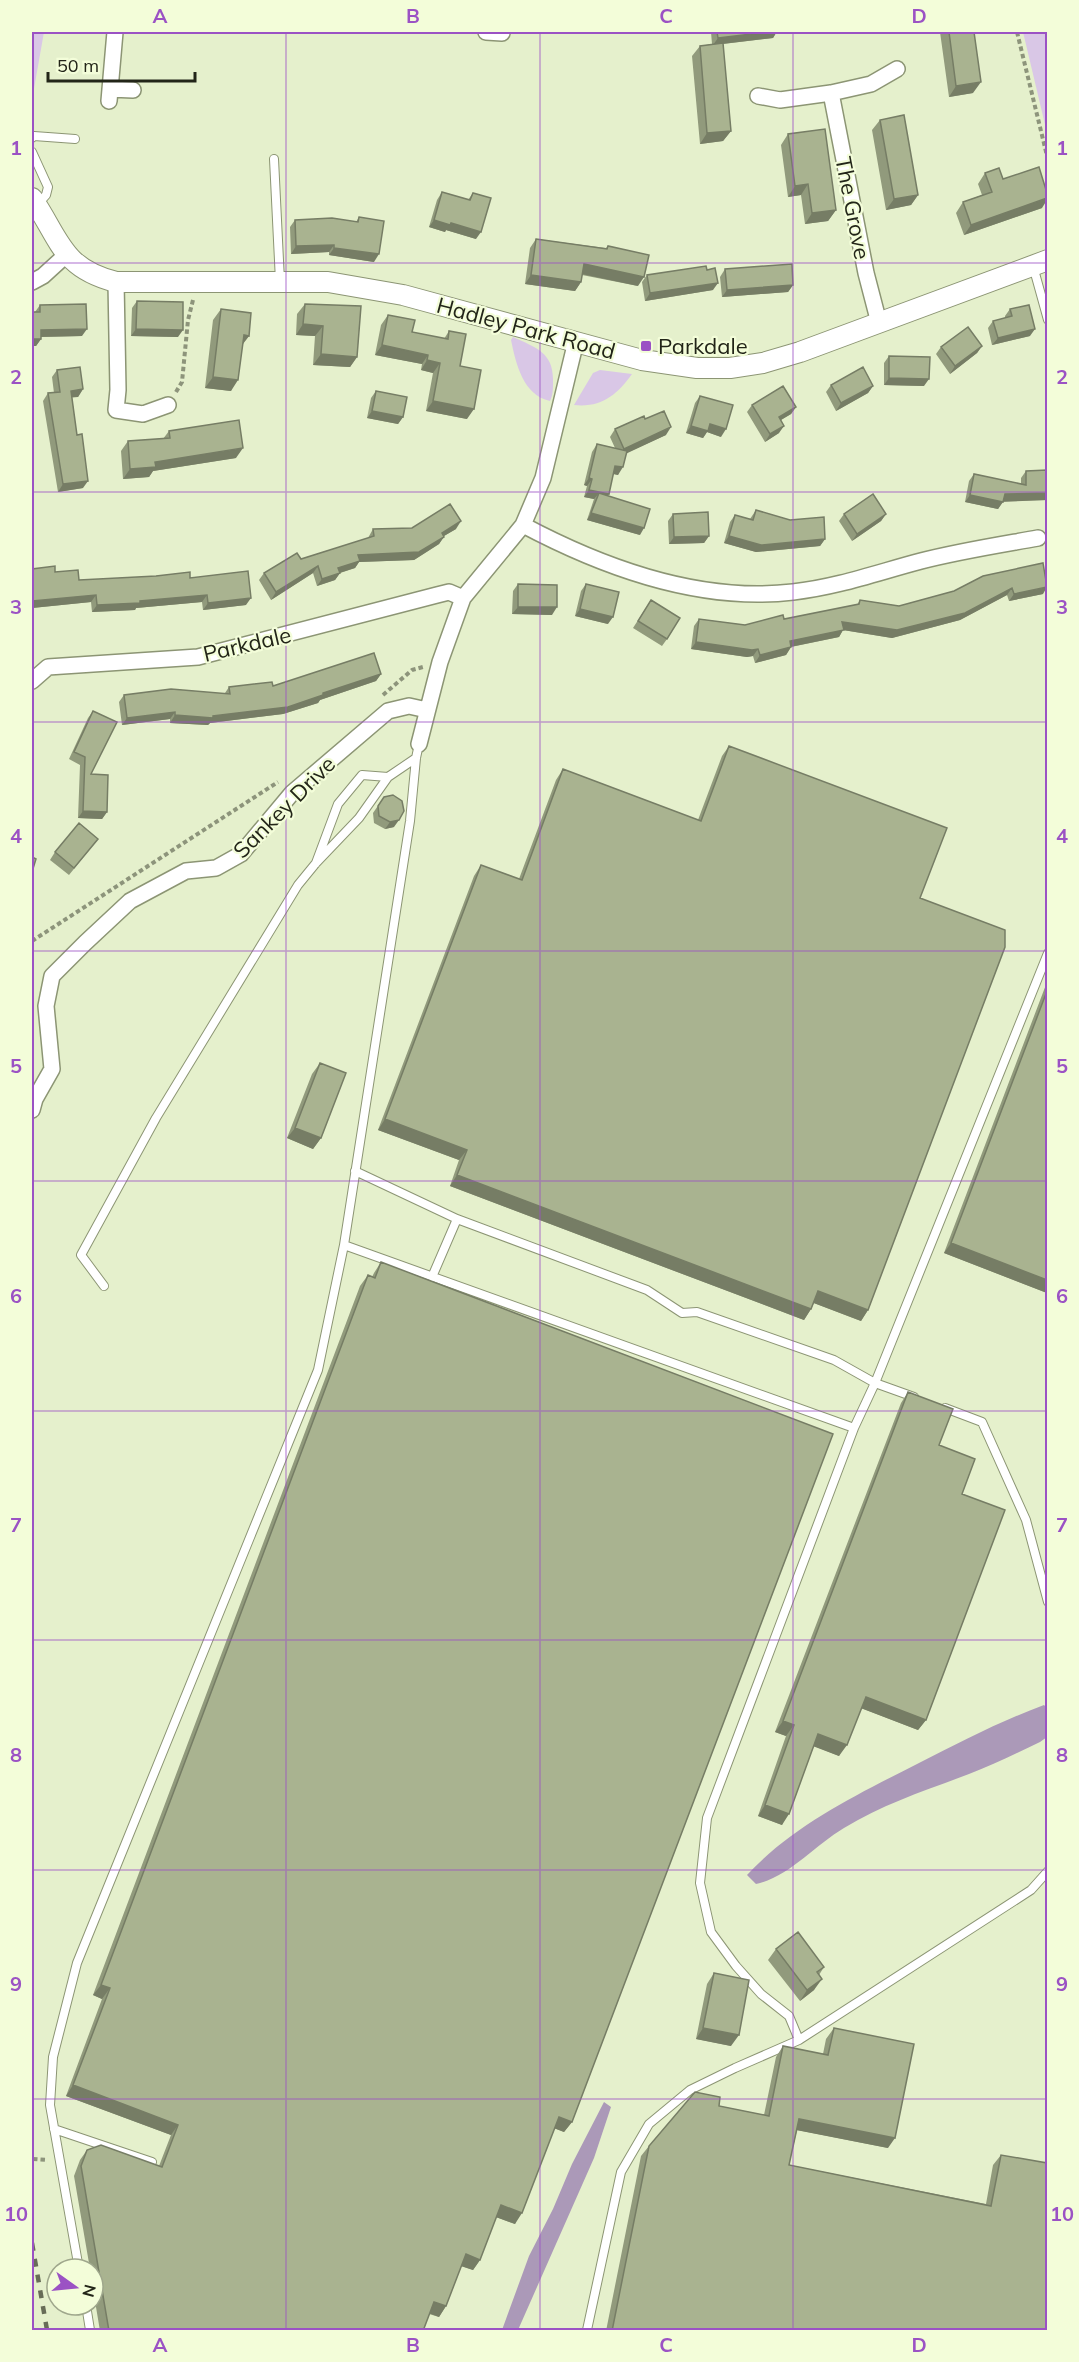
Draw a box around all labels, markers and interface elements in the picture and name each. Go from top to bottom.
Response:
text: A [153,3,168,28]
text: B [406,3,420,28]
text: C [659,3,673,28]
text: D [911,3,927,28]
scale bar [48,45,195,83]
text: 50 m [57,54,99,77]
text: 1 [10,135,22,160]
text: 1 [1056,135,1068,160]
street label: The Grove [829,154,877,262]
street label: Hadley Park Road [434,291,618,365]
place label: Parkdale [658,332,748,360]
marker: Parkdale [639,339,653,353]
text: 2 [10,364,22,389]
text: 2 [1056,364,1068,389]
text: 3 [10,594,22,619]
text: 3 [1056,594,1068,619]
street label: Parkdale [200,620,294,668]
street label: Sankey Drive [227,750,341,864]
text: 4 [10,823,22,848]
text: 4 [1056,823,1068,848]
text: 5 [10,1053,22,1078]
text: 5 [1056,1053,1068,1078]
text: 6 [10,1283,22,1308]
text: 6 [1056,1283,1068,1308]
text: 7 [10,1512,22,1537]
text: 7 [1056,1512,1068,1537]
text: 8 [10,1742,22,1767]
text: 8 [1056,1742,1068,1767]
text: 9 [10,1971,22,1996]
text: 9 [1056,1971,1068,1996]
text: 10 [4,2201,28,2226]
text: 10 [1050,2201,1074,2226]
north arrow [45,2257,105,2317]
text: N [78,2282,101,2299]
text: A [153,2332,168,2357]
text: B [406,2332,420,2357]
text: C [659,2332,673,2357]
text: D [911,2332,927,2357]

